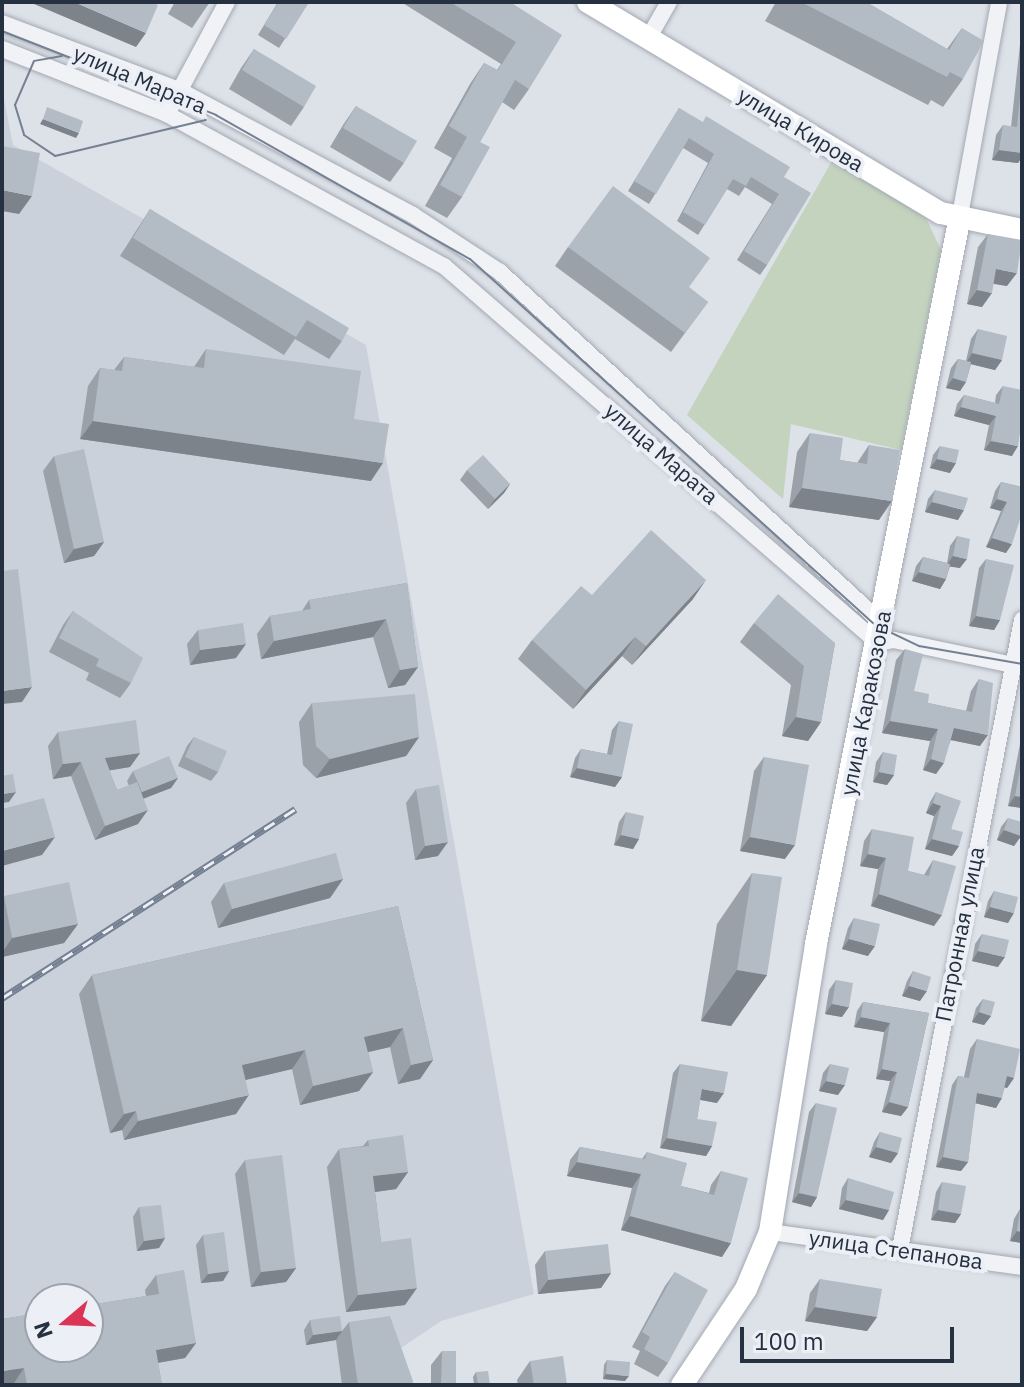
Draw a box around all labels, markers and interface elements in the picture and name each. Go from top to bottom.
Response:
street label: улица Марата [70,39,210,119]
street label: улица Кирова [733,81,869,177]
street label: улица Марата [600,397,724,509]
street label: улица Каракозова [834,608,896,798]
street label: Патронная улица [929,844,989,1024]
street label: улица Степанова [807,1224,985,1274]
north arrow [24,1283,104,1363]
scale bar [744,1311,958,1361]
text: N [26,1318,59,1343]
text: 100 m [754,1325,824,1357]

